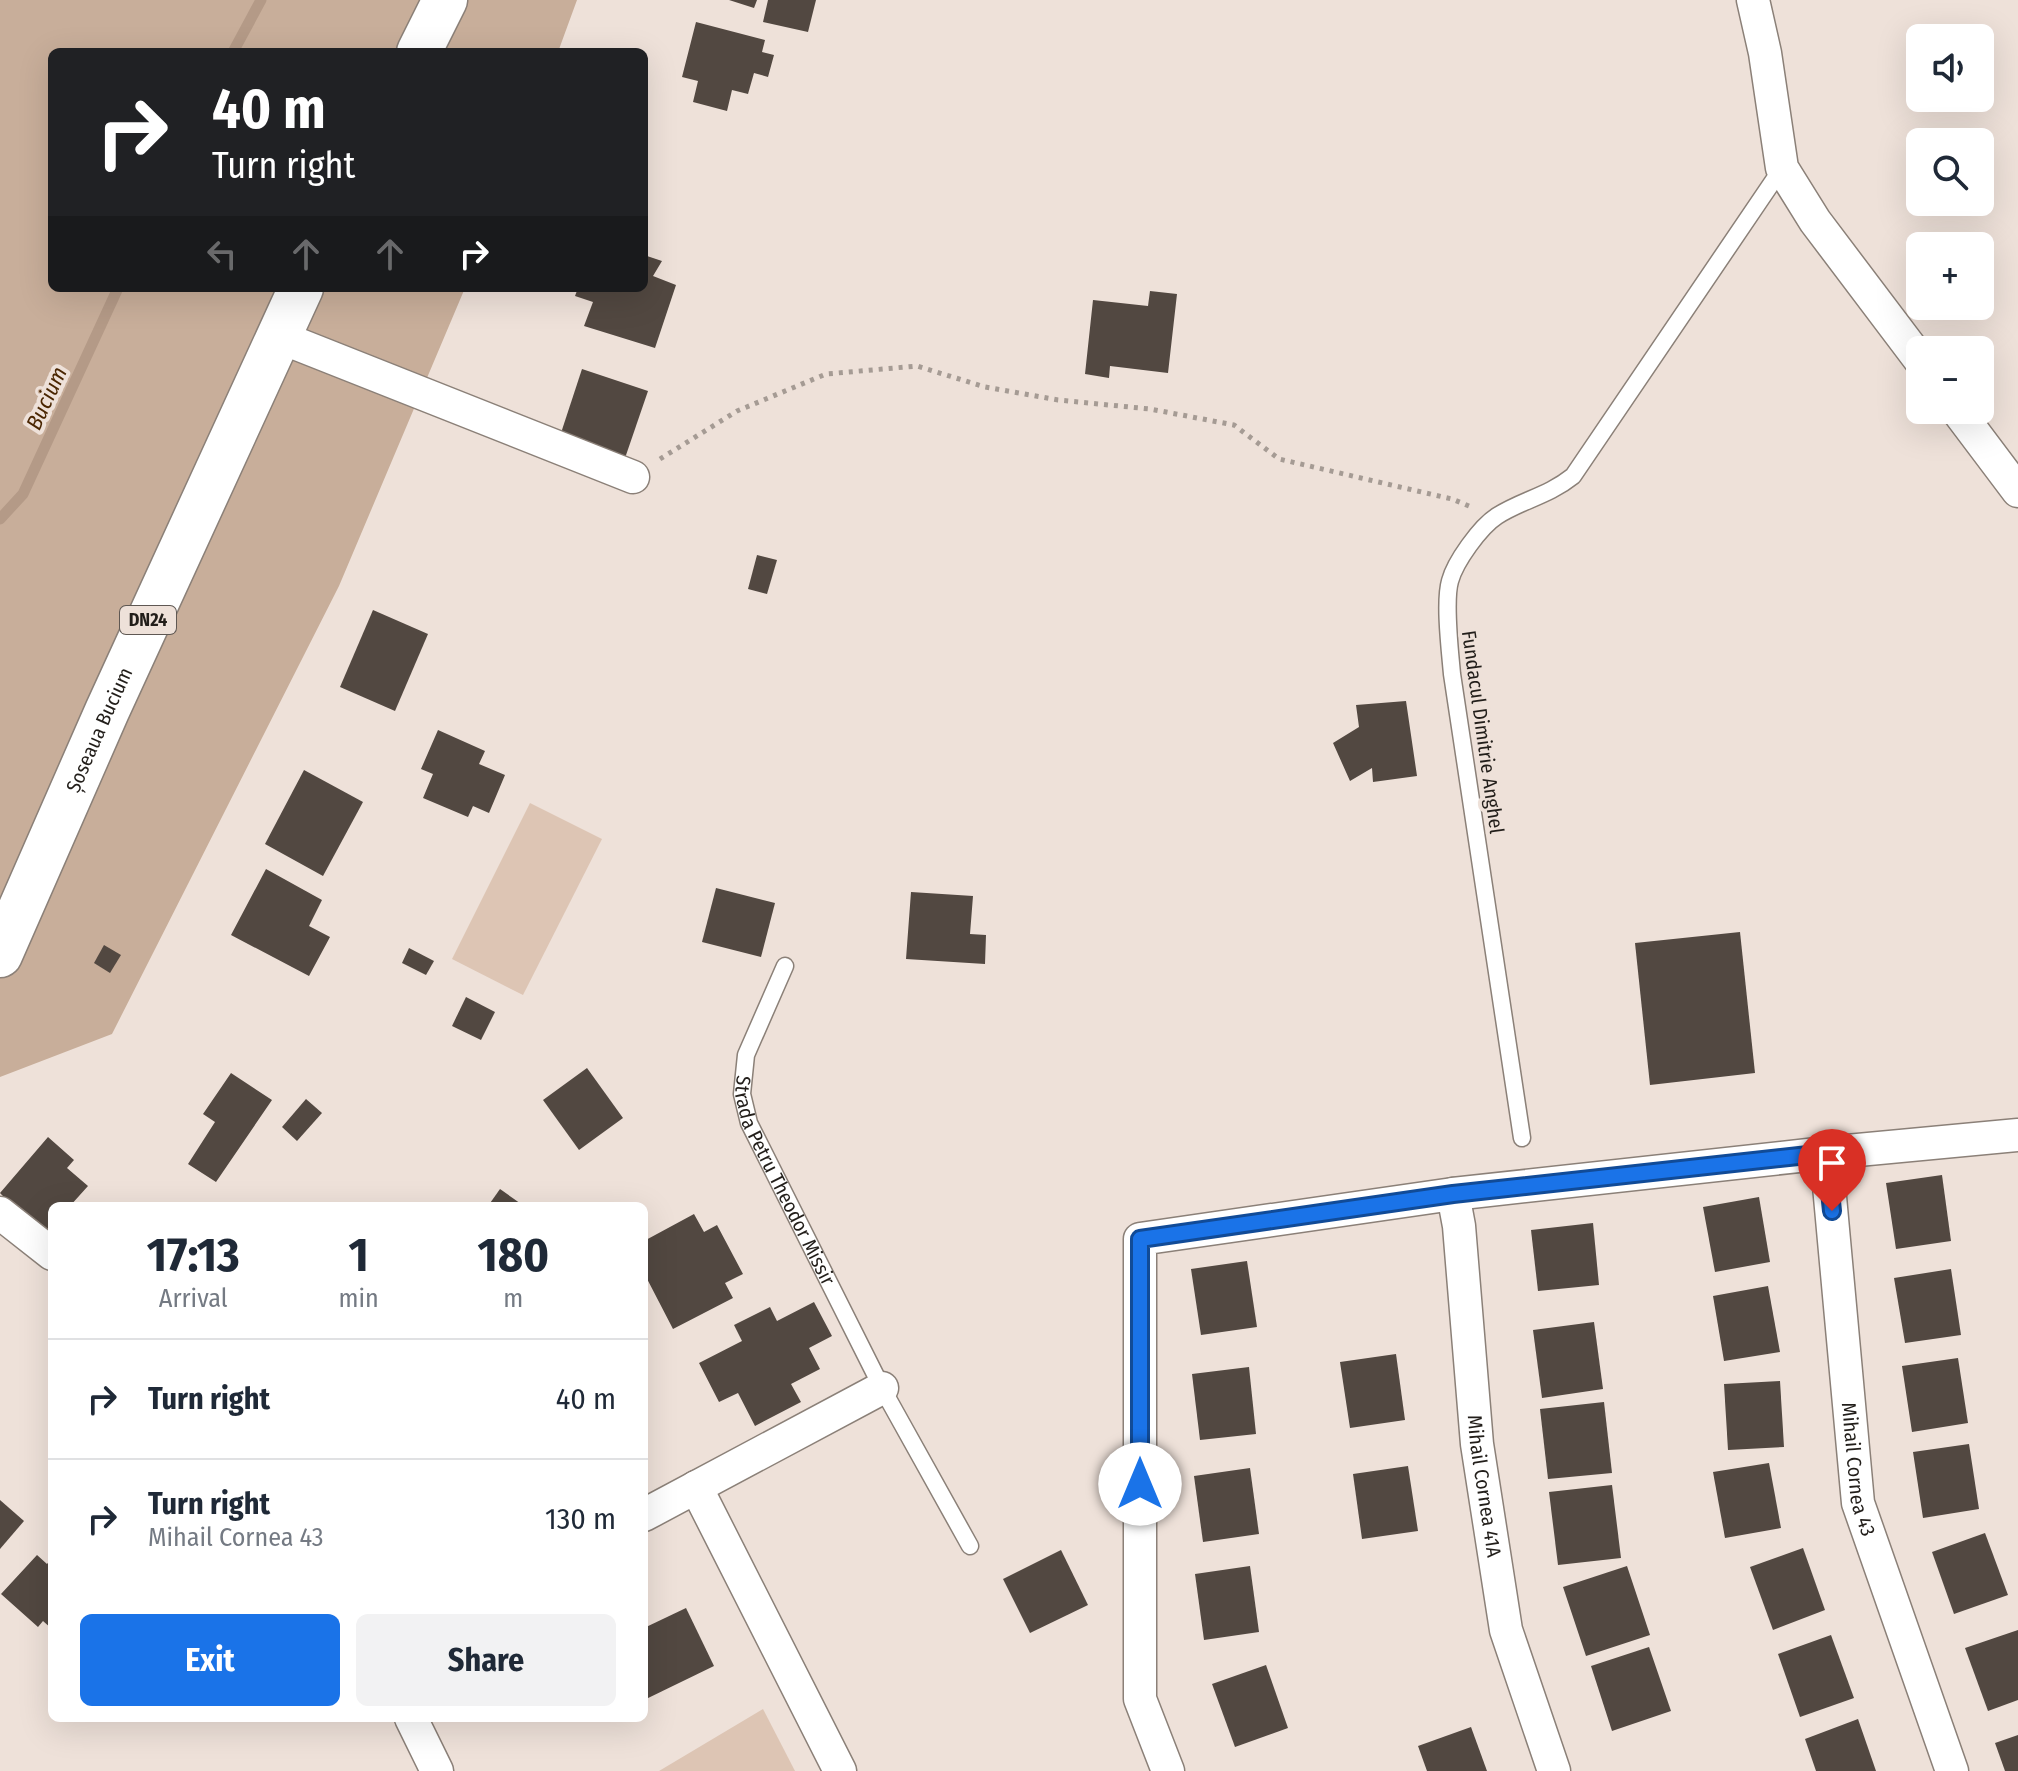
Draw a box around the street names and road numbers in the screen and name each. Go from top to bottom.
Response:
road number: DN24 [120,606,176,634]
street label: Fundacul Dimitrie Anghel [1457,629,1509,835]
street label: Șoseaua Bucium [61,663,137,796]
street label: Strada Petru Theodor Missir [730,1075,840,1289]
street label: Mihail Cornea 43 [1837,1401,1881,1539]
street label: Mihail Cornea 41A [1463,1414,1507,1559]

